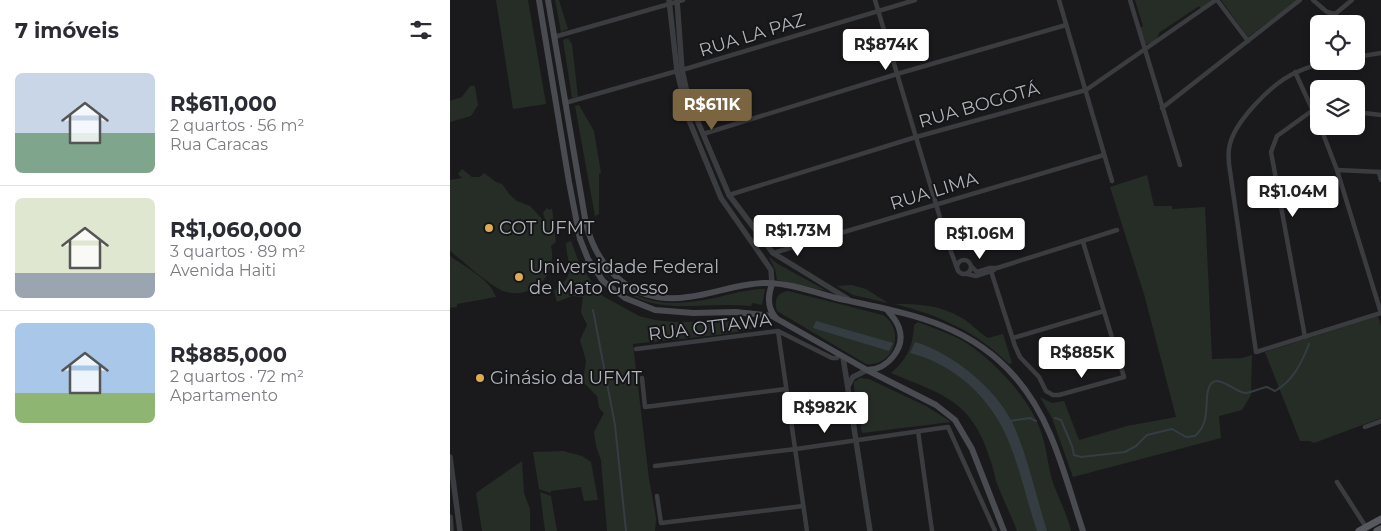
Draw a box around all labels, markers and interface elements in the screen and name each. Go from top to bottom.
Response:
street label: RUA LA PAZ [696,8,808,62]
map controls [1310,15,1365,135]
button: locate [1310,15,1365,70]
icon: filters [407,16,435,44]
text: 7 imóveis [15,18,119,43]
pin: R$874K [845,28,927,71]
text: R$874K [854,35,918,54]
street label: RUA BOGOTÁ [916,77,1042,133]
button: layers [1310,80,1365,135]
pin: R$611K [671,88,753,131]
text: R$611,000 [170,91,277,116]
icon: home [55,93,115,153]
text: R$611K [684,95,740,114]
text: 2 quartos · 56 m² [170,116,304,135]
text: Rua Caracas [170,135,268,154]
street label: RUA LIMA [887,167,981,215]
pin: R$1.04M [1247,176,1339,218]
text: R$1.04M [1258,182,1328,201]
pin: R$1.73M [752,214,844,257]
text: R$1,060,000 [170,217,302,242]
place label: COT UFMT [499,217,595,239]
icon: home [55,218,115,278]
pin: R$1.06M [934,218,1026,260]
text: R$1.73M [765,221,831,240]
marker: COT UFMT [483,222,495,234]
text: R$1.06M [946,224,1014,243]
text: 3 quartos · 89 m² [170,242,305,261]
place label: Universidade Federal de Mato Grosso [529,256,719,299]
text: Avenida Haiti [170,261,276,280]
marker: Universidade Federal de Mato Grosso [513,271,525,283]
street label: RUA OTTAWA [647,308,773,345]
pin: R$885K [1041,336,1123,379]
text: R$885,000 [170,342,287,367]
icon: home [55,343,115,403]
text: R$885K [1050,343,1114,362]
text: 2 quartos · 72 m² [170,367,304,386]
place label: Ginásio da UFMT [490,367,643,389]
marker: Ginásio da UFMT [474,372,486,384]
text: Apartamento [170,386,278,405]
pin: R$982K [784,392,866,434]
text: R$982K [793,398,857,417]

